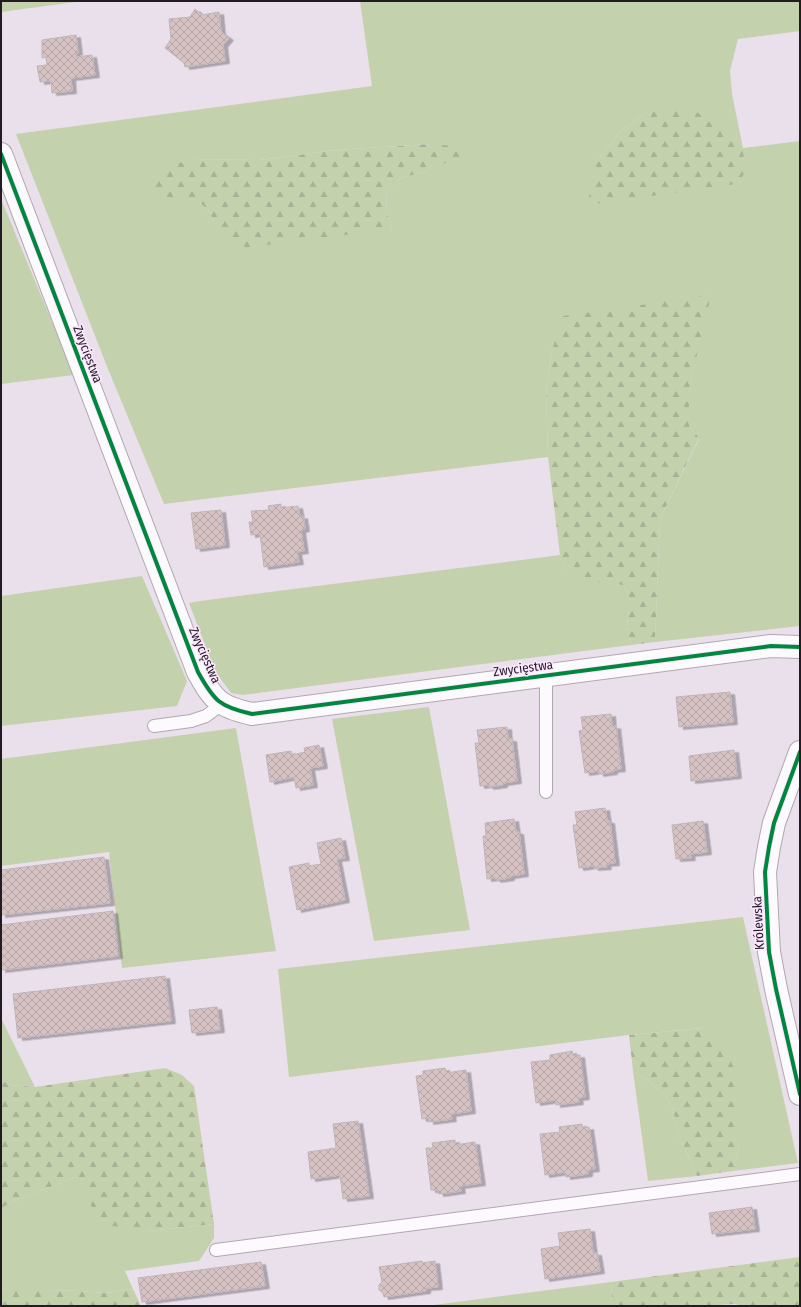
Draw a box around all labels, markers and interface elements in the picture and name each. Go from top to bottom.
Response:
street label: Zwycięstwa [70,323,106,385]
street label: Zwycięstwa [186,625,224,685]
street label: Zwycięstwa [492,657,554,679]
street label: Królewska [749,896,767,950]

